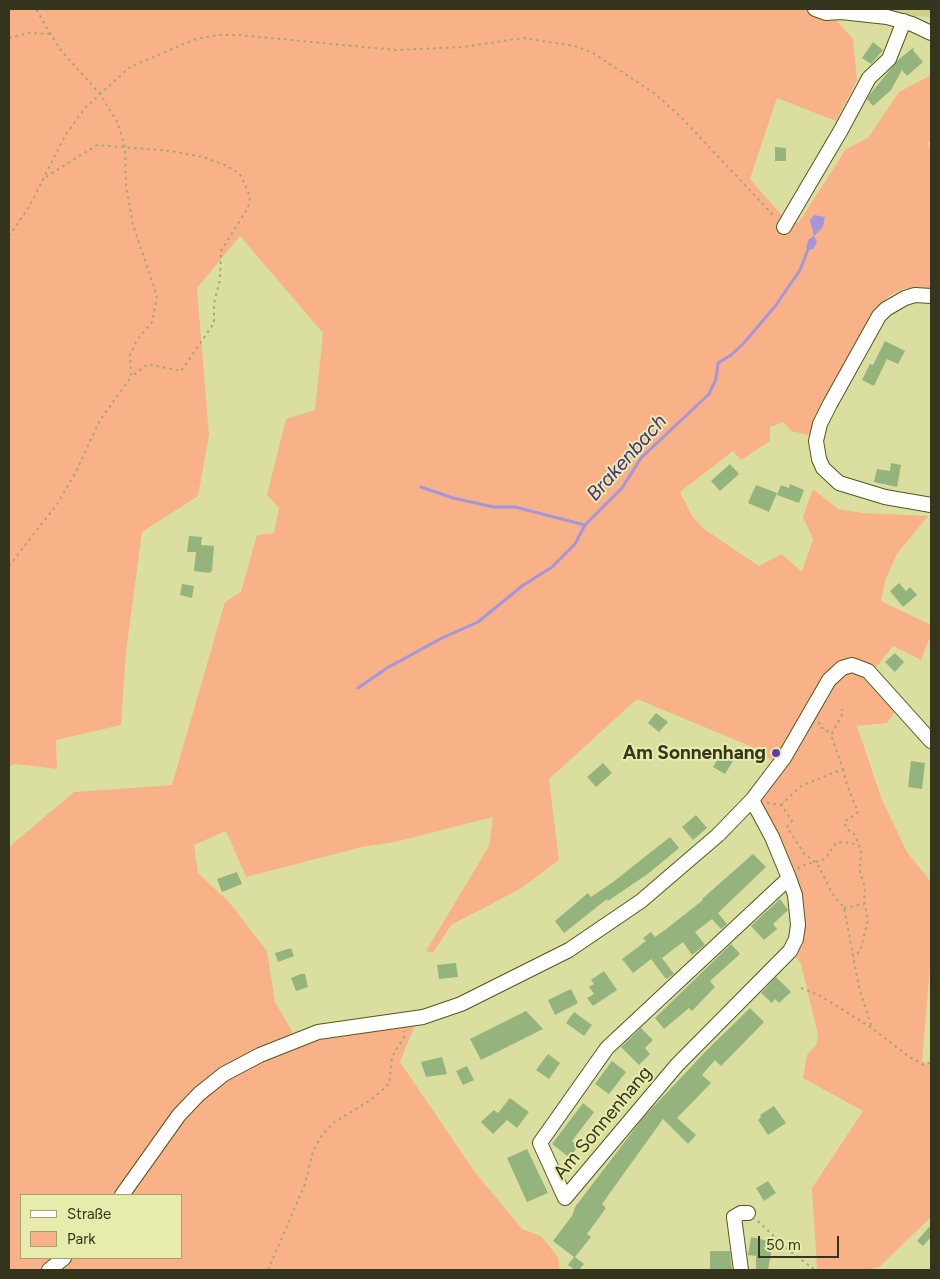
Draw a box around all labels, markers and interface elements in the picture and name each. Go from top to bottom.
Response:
water label: Brakenbach [582,410,672,506]
place label: Am Sonnenhang [623,742,766,764]
marker: Am Sonnenhang [770,747,782,759]
street label: Am Sonnenhang [549,1062,657,1184]
legend [20,1194,182,1259]
text: Straße [67,1205,111,1223]
scale bar [760,1226,841,1258]
text: Park [67,1230,96,1248]
text: 50 m [766,1236,801,1254]

